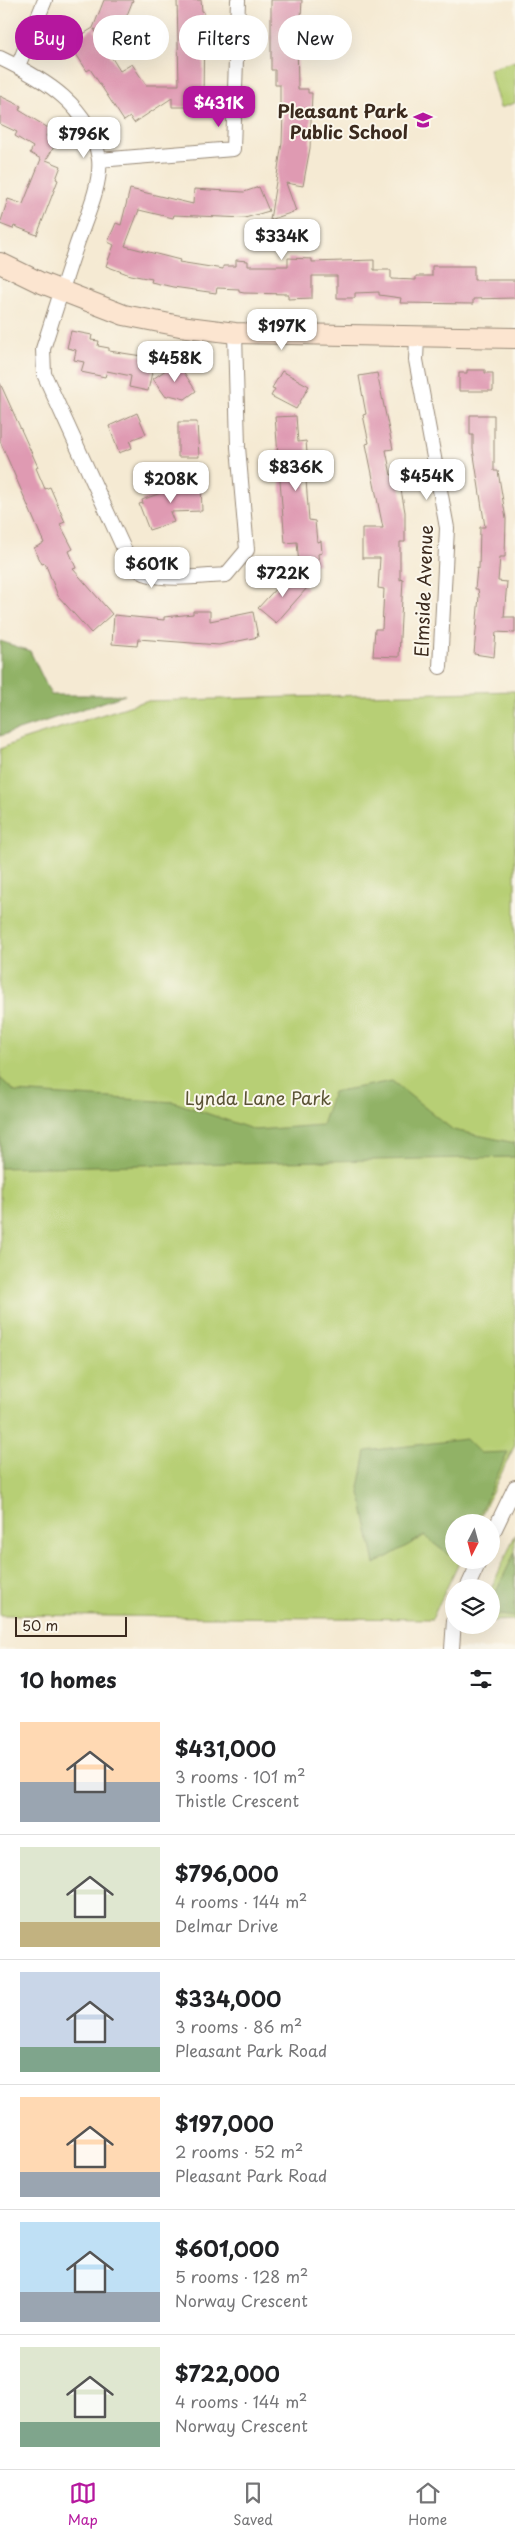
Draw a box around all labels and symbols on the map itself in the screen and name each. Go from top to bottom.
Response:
pin: $431K [184,86,254,128]
place label: Pleasant Park Public School [278,97,408,145]
school or university icon: Pleasant Park Public School [412,109,434,131]
pin: $796K [49,116,119,159]
pin: $334K [247,218,317,261]
pin: $197K [247,308,317,351]
pin: $458K [140,340,210,383]
pin: $836K [261,450,331,492]
pin: $454K [392,458,462,501]
pin: $208K [136,462,206,504]
street label: Elmside Avenue [407,524,439,658]
pin: $601K [117,546,187,589]
pin: $722K [248,556,318,598]
park label: Lynda Lane Park [185,1084,331,1111]
north arrow [445,1514,500,1569]
scale bar [15,1614,128,1637]

